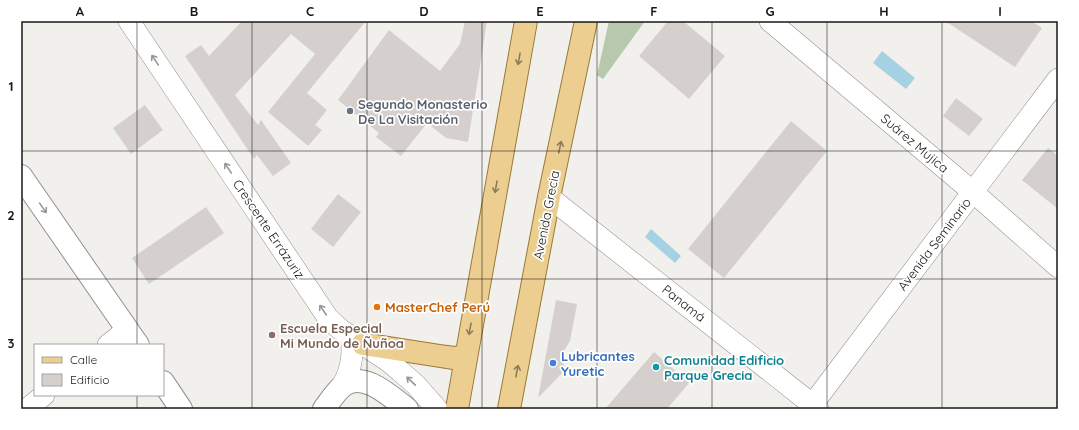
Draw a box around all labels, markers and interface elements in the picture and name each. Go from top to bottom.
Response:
text: A [76,3,85,19]
text: B [190,3,198,19]
text: C [306,3,314,19]
text: D [419,3,429,19]
text: E [536,3,544,19]
text: F [650,3,658,19]
text: G [765,3,775,19]
text: H [879,3,889,19]
text: I [998,3,1002,19]
one-way arrow [514,52,522,65]
one-way arrow [151,54,159,65]
text: 1 [8,78,14,94]
place label: Segundo Monasterio De La Visitación [358,96,488,127]
marker: Segundo Monasterio De La Visitación [345,106,355,116]
street label: Suárez Mujica [878,110,952,176]
one-way arrow [556,141,564,154]
one-way arrow [224,162,232,173]
street label: Avenida Grecia [530,169,562,261]
street label: Crescente Errázuriz [230,176,308,282]
one-way arrow [491,180,499,193]
street label: Avenida Seminario [894,194,974,294]
one-way arrow [39,202,47,213]
text: 2 [7,207,15,223]
street label: Panamá [659,281,709,325]
place label: MasterChef Perú [385,299,490,315]
marker: MasterChef Perú [372,302,382,312]
one-way arrow [319,305,327,316]
place label: Escuela Especial Mi Mundo de Ñuñoa [280,320,404,351]
one-way arrow [466,322,474,335]
marker: Escuela Especial Mi Mundo de Ñuñoa [267,330,277,340]
text: 3 [8,335,15,351]
legend [34,344,164,396]
place label: Lubricantes Yuretic [561,348,635,379]
text: Calle [70,352,98,367]
place label: Comunidad Edificio Parque Grecia [664,352,784,383]
marker: Lubricantes Yuretic [548,358,558,368]
marker: Comunidad Edificio Parque Grecia [651,362,661,372]
one-way arrow [513,365,521,378]
text: Edificio [70,372,110,387]
one-way arrow [406,376,416,385]

